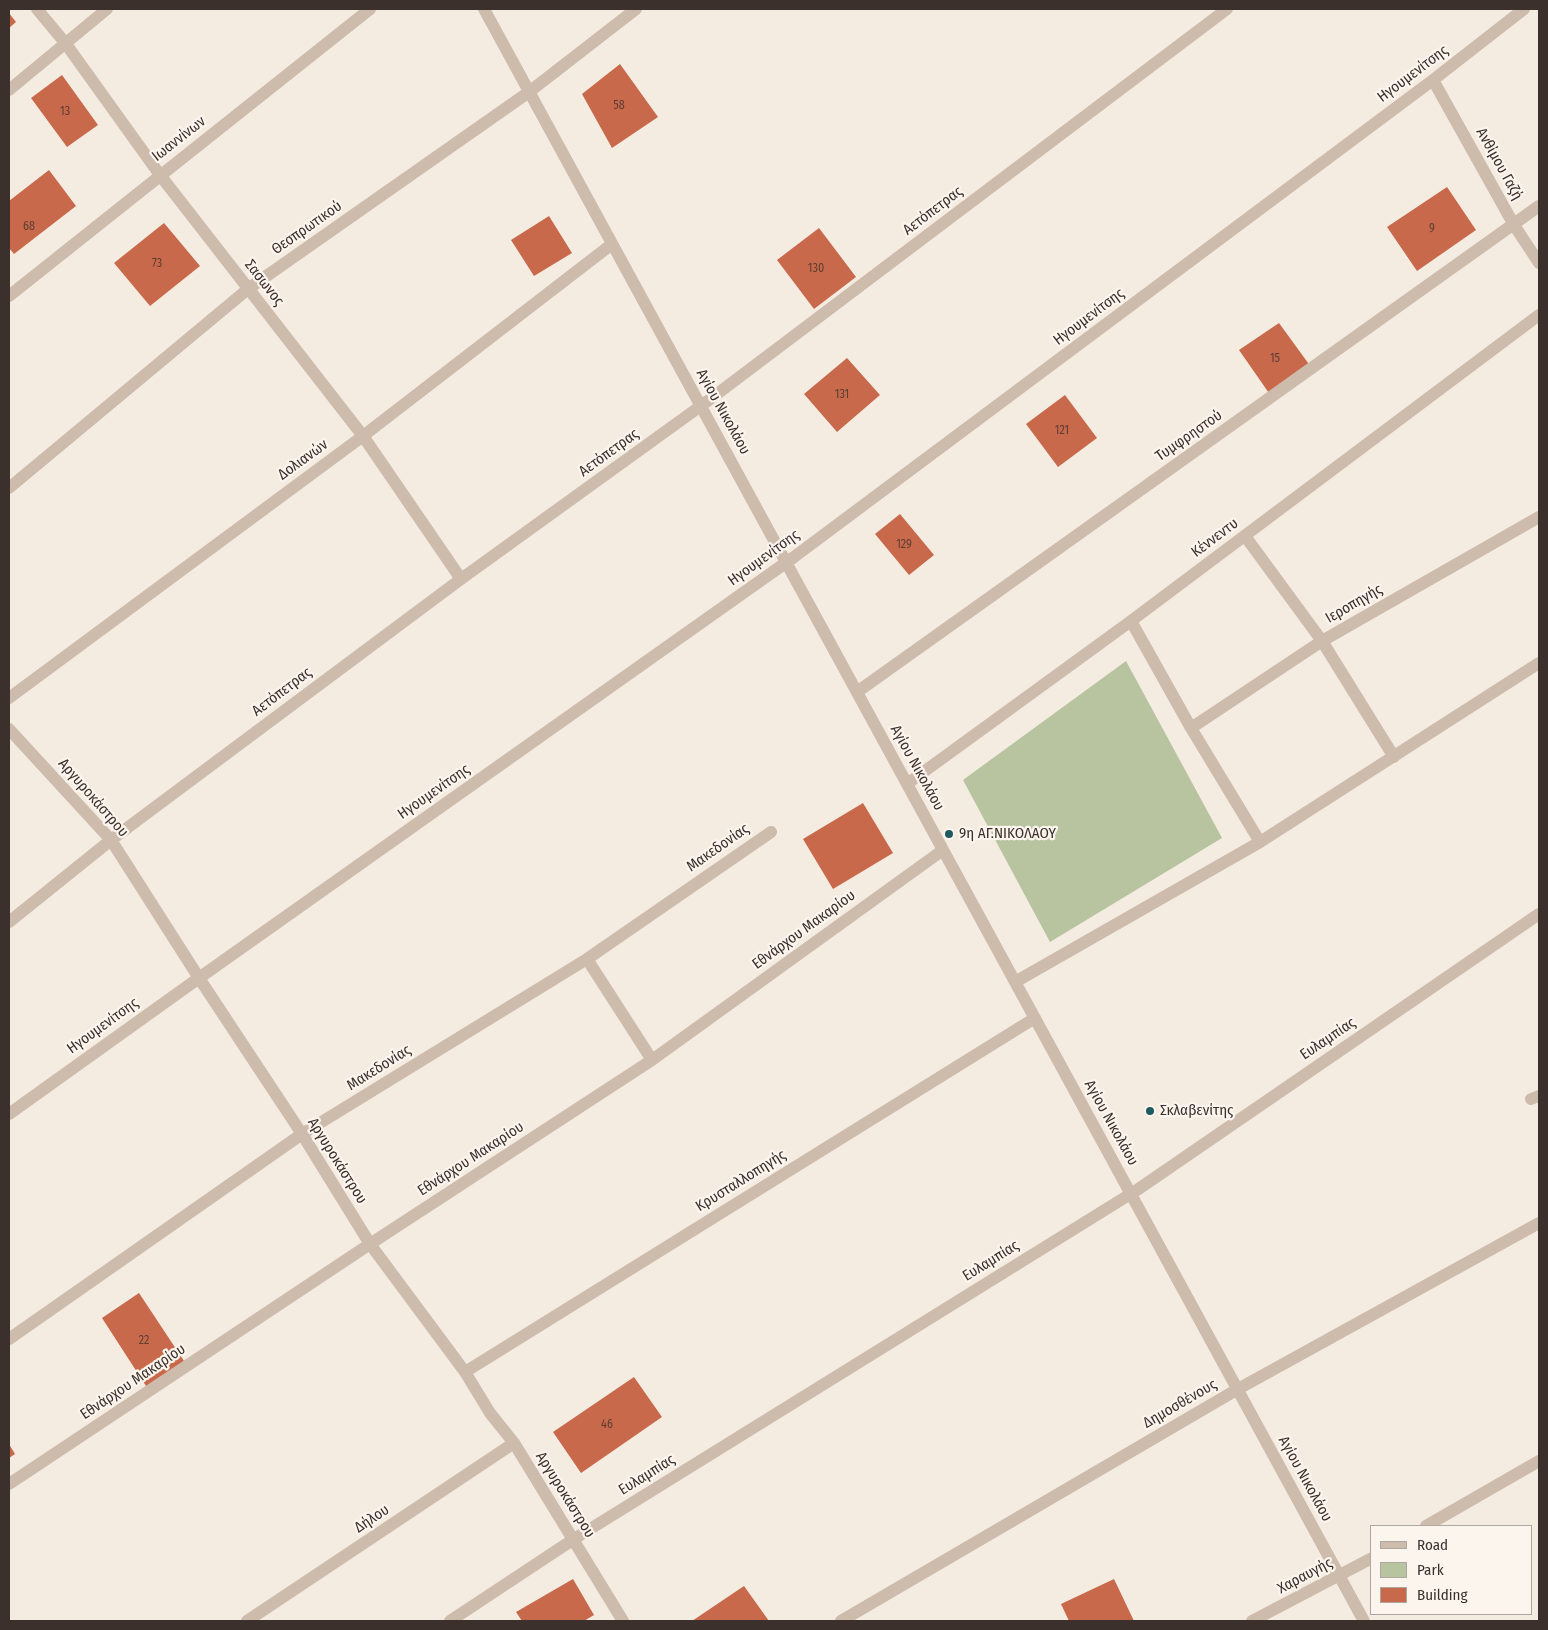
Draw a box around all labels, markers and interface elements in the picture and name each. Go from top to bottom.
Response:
street label: Ηγουμενίτσης [1374,42,1452,106]
house number: 58 [613,99,625,113]
house number: 13 [60,105,70,119]
street label: Ιωαννίνων [149,113,209,165]
street label: Ανθίμου Γαζή [1472,125,1526,203]
street label: Αετόπετρας [900,183,966,239]
street label: Θεσπρωτικού [268,197,346,259]
house number: 68 [23,220,35,234]
house number: 9 [1429,222,1435,236]
street label: Σασωνος [240,256,288,310]
house number: 73 [152,257,162,271]
house number: 130 [808,262,824,276]
street label: Ηγουμενίτσης [1050,285,1128,349]
house number: 15 [1270,352,1280,366]
street label: Αγίου Νικολάου [692,366,754,458]
house number: 131 [835,388,849,402]
street label: Τυμφρηστού [1152,406,1226,466]
house number: 121 [1055,424,1069,438]
street label: Αετόπετρας [575,425,643,481]
street label: Δολιανών [274,436,332,484]
street label: Κέννεντυ [1188,515,1242,561]
street label: Ηγουμενίτσης [725,526,803,590]
house number: 129 [896,538,912,552]
street label: Ιεροπηγής [1322,581,1386,627]
street label: Αετόπετρας [249,664,315,720]
street label: Αγίου Νικολάου [886,722,948,814]
street label: Αργυροκάστρου [54,755,132,841]
street label: Ηγουμενίτσης [395,761,473,823]
street label: Μακεδονίας [683,820,753,876]
place label: 9η ΑΓ.ΝΙΚΟΛΑΟΥ [959,825,1056,843]
marker: 9η ΑΓ.ΝΙΚΟΛΑΟΥ [943,828,955,840]
street label: Εθνάρχου Μακαρίου [749,887,859,973]
street label: Ηγουμενίτσης [64,994,142,1058]
street label: Ευλαμπίας [1297,1014,1359,1064]
street label: Μακεδονίας [344,1041,414,1095]
street label: Αγίου Νικολάου [1080,1077,1142,1169]
place label: Σκλαβενίτης [1160,1102,1233,1120]
marker: Σκλαβενίτης [1144,1105,1156,1117]
street label: Αργυροκάστρου [303,1115,371,1207]
street label: Εθνάρχου Μακαρίου [415,1118,527,1200]
street label: Κρυσταλλοπηγής [693,1146,789,1216]
street label: Ευλαμπίας [960,1237,1022,1285]
house number: 22 [139,1334,149,1348]
street label: Εθνάρχου Μακαρίου [77,1340,189,1424]
street label: Δημοσθένους [1140,1376,1220,1432]
house number: 46 [601,1418,613,1432]
street label: Αγίου Νικολάου [1274,1433,1336,1525]
street label: Αργυροκάστρου [531,1449,599,1541]
street label: Ευλαμπίας [616,1451,678,1499]
street label: Δήλου [351,1501,393,1537]
legend [1370,1525,1533,1615]
text: Road [1417,1536,1448,1554]
street label: Χαραυγής [1275,1554,1335,1598]
text: Park [1417,1561,1444,1579]
text: Building [1417,1586,1468,1604]

